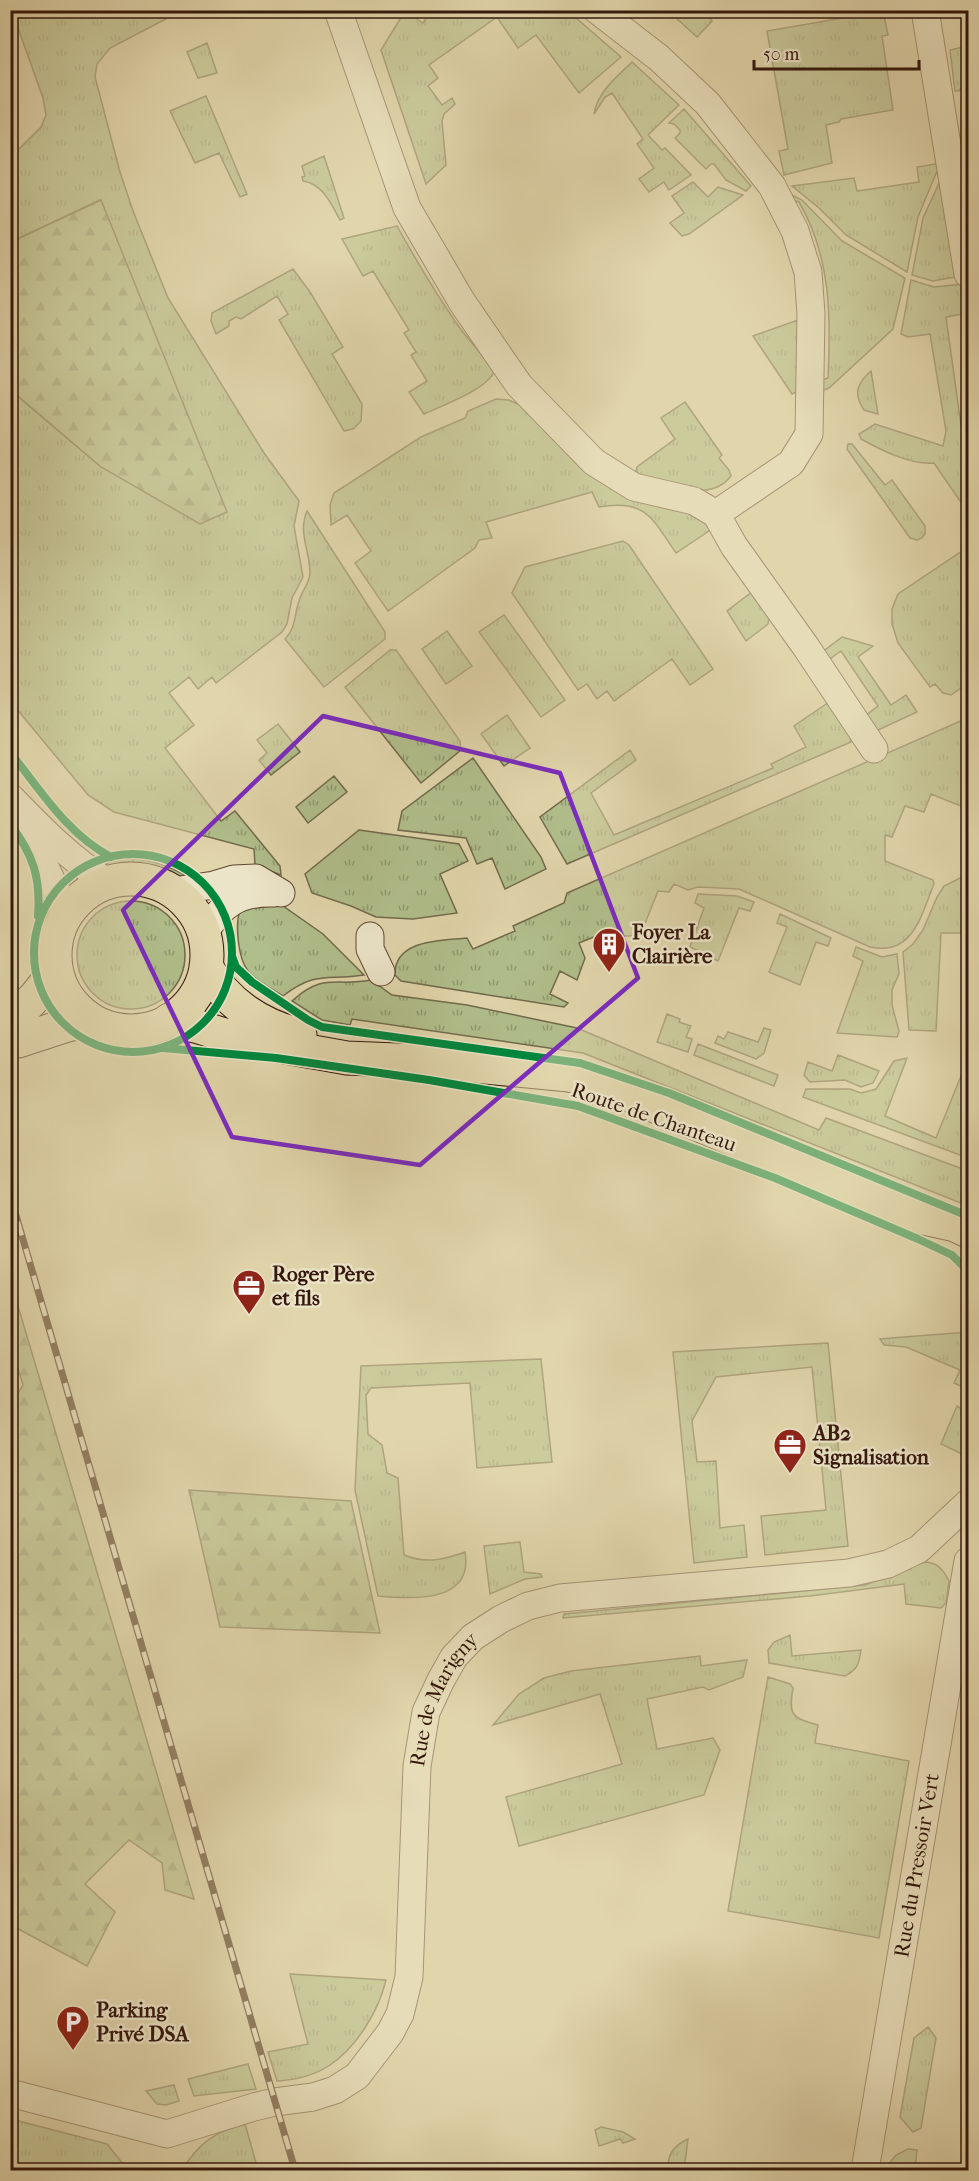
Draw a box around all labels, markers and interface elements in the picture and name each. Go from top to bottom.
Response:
scale bar [754,33,919,71]
text: 50 m [763,44,800,65]
place label: Foyer La Clairière [631,920,713,968]
building icon: Foyer La Clairière [591,926,627,973]
street label: Route de Chanteau [568,1077,740,1157]
place label: Roger Père et fils [272,1262,375,1310]
office icon: Roger Père et fils [231,1268,267,1315]
place label: AB2 Signalisation [811,1421,930,1469]
office icon: AB2 Signalisation [772,1427,808,1474]
street label: Rue de Marigny [405,1627,483,1768]
street label: Rue du Pressoir Vert [889,1771,944,1959]
place label: Parking Privé DSA [96,1998,190,2046]
parking icon: Parking Privé DSA [55,2004,91,2051]

